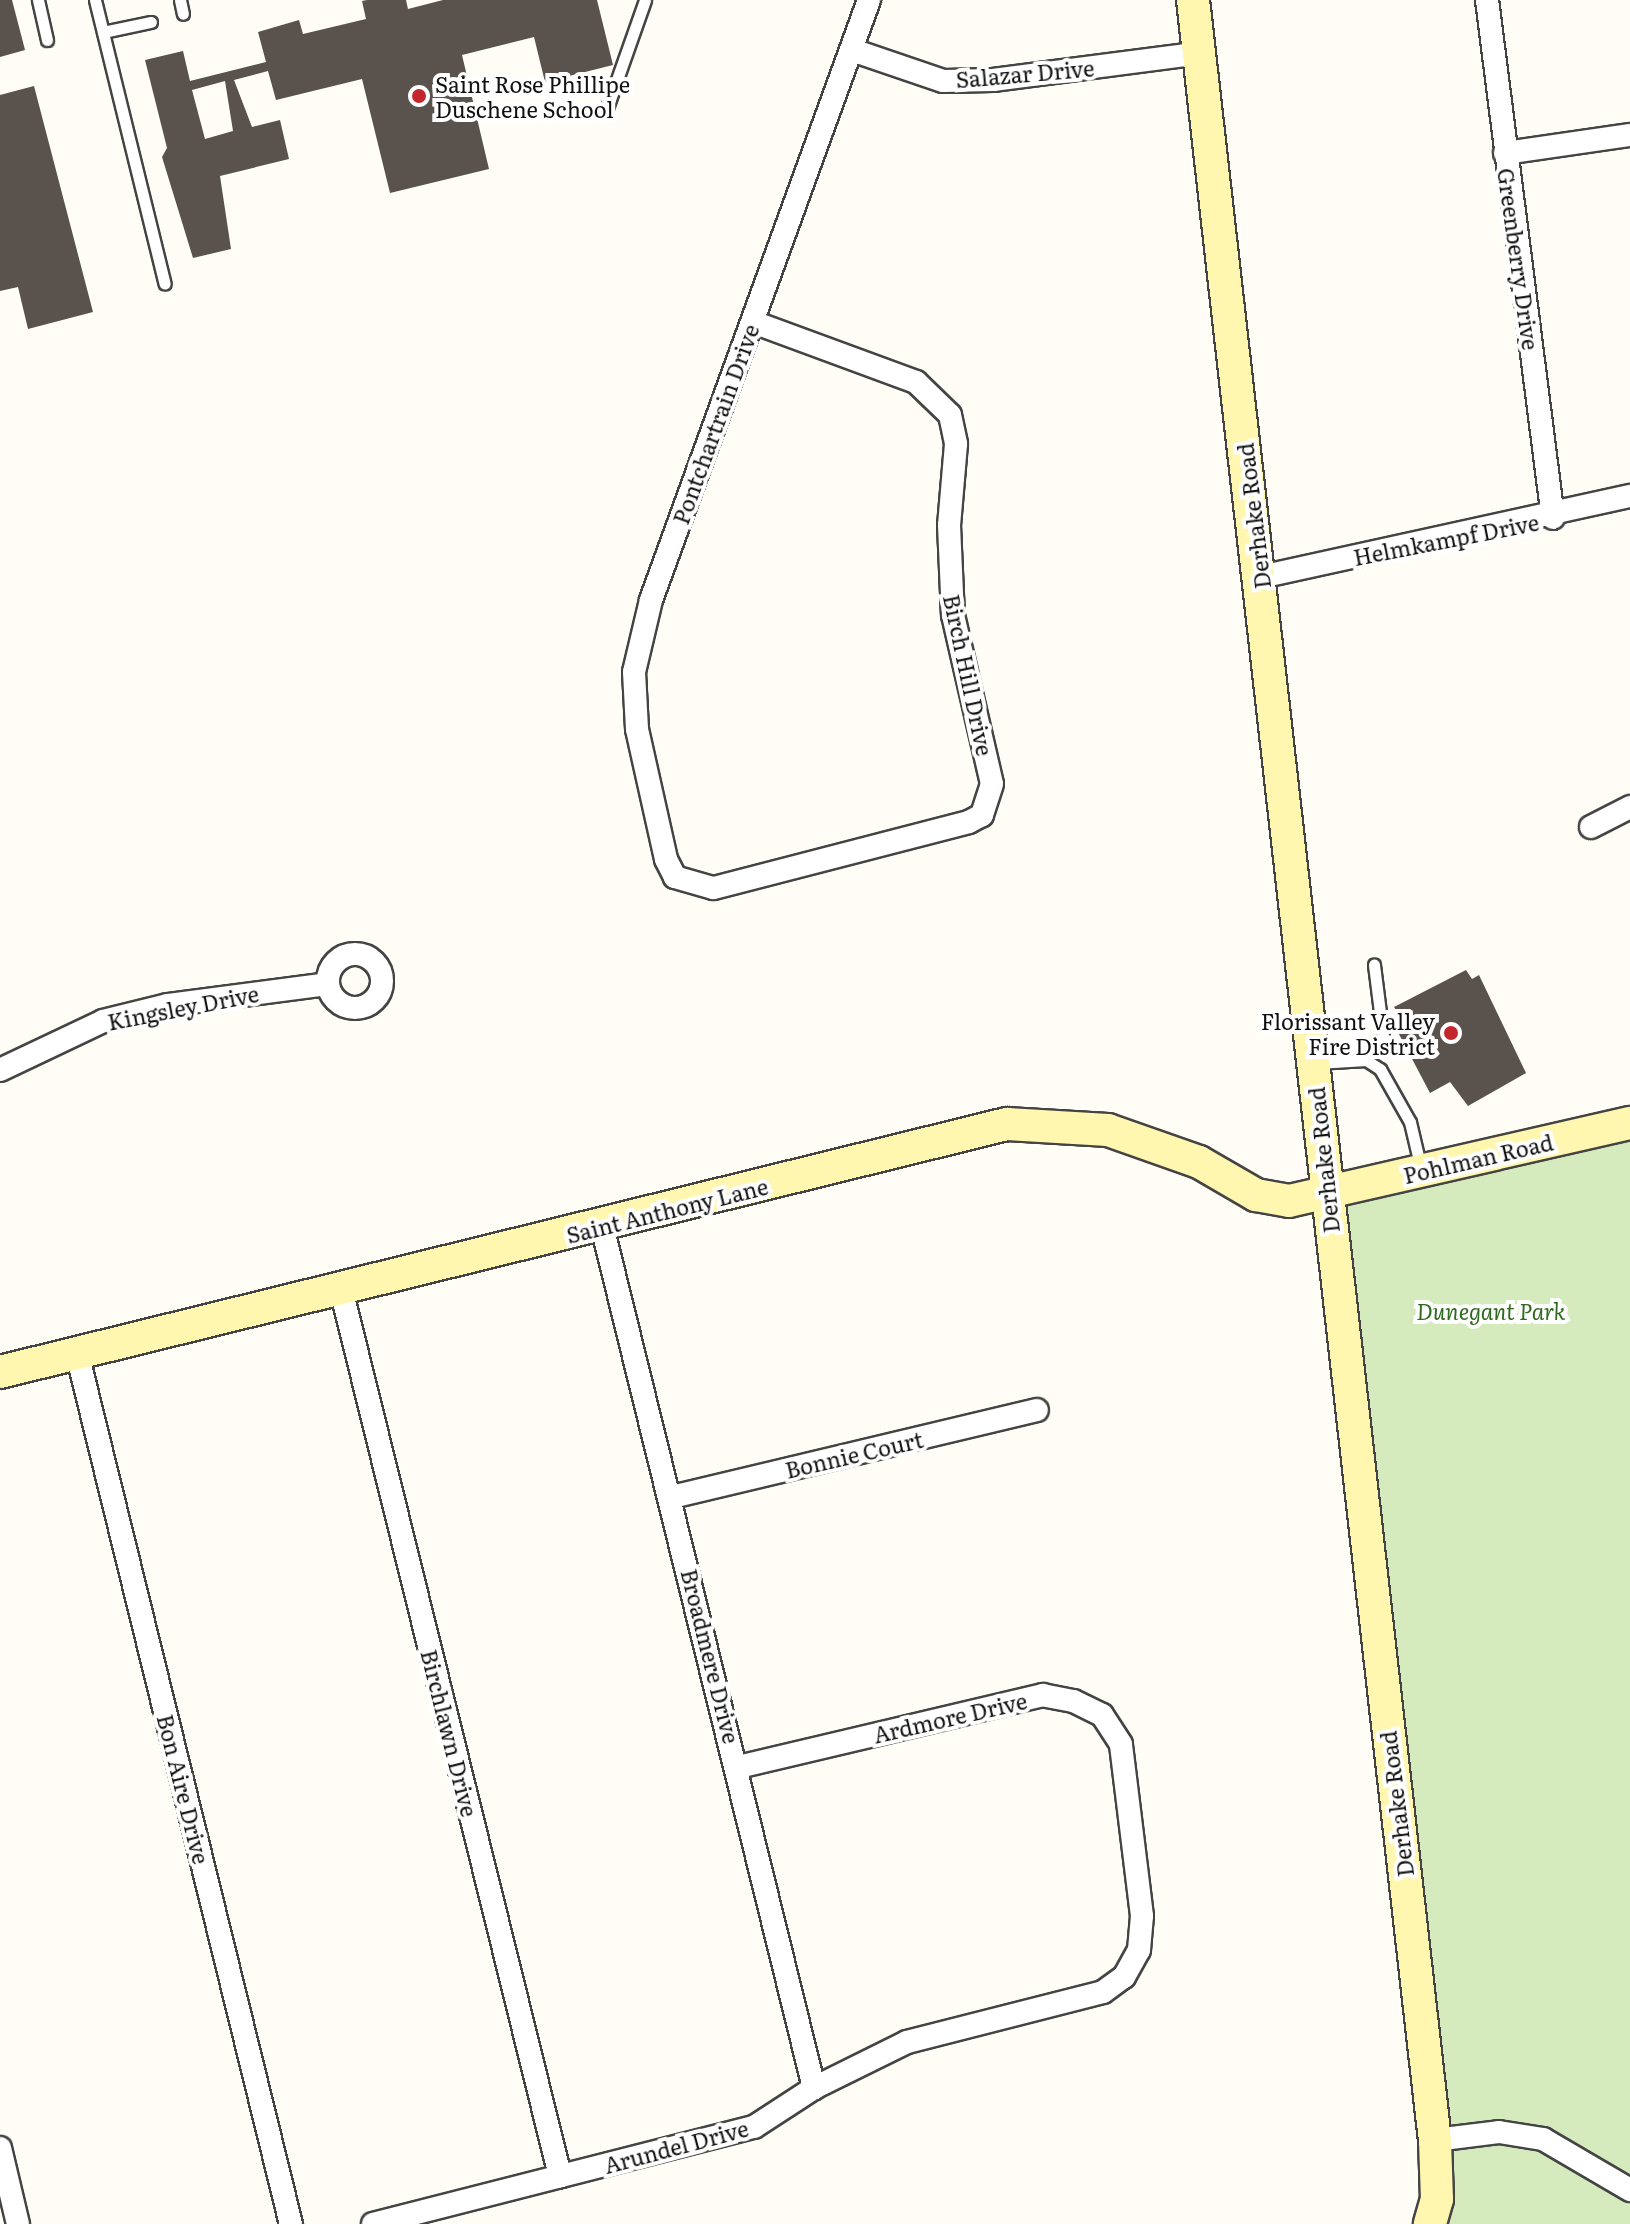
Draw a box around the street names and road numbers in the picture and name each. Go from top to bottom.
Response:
street label: Salazar Drive [955,54,1095,92]
street label: Greenberry Drive [1493,166,1545,352]
street label: Pontchartrain Drive [667,320,763,528]
street label: Derhake Road [1231,442,1275,590]
street label: Helmkampf Drive [1351,508,1541,570]
street label: Birch Hill Drive [939,592,999,758]
street label: Kingsley Drive [105,979,261,1035]
street label: Derhake Road [1302,1086,1344,1234]
street label: Pohlman Road [1401,1128,1555,1188]
street label: Saint Anthony Lane [563,1172,771,1248]
street label: Bonnie Court [783,1425,925,1483]
street label: Broadmere Drive [677,1566,745,1746]
street label: Birchlawn Drive [416,1647,484,1819]
street label: Ardmore Drive [871,1686,1029,1748]
street label: Bon Aire Drive [153,1711,215,1867]
street label: Derhake Road [1374,1730,1418,1878]
street label: Arundel Drive [601,2114,751,2178]

